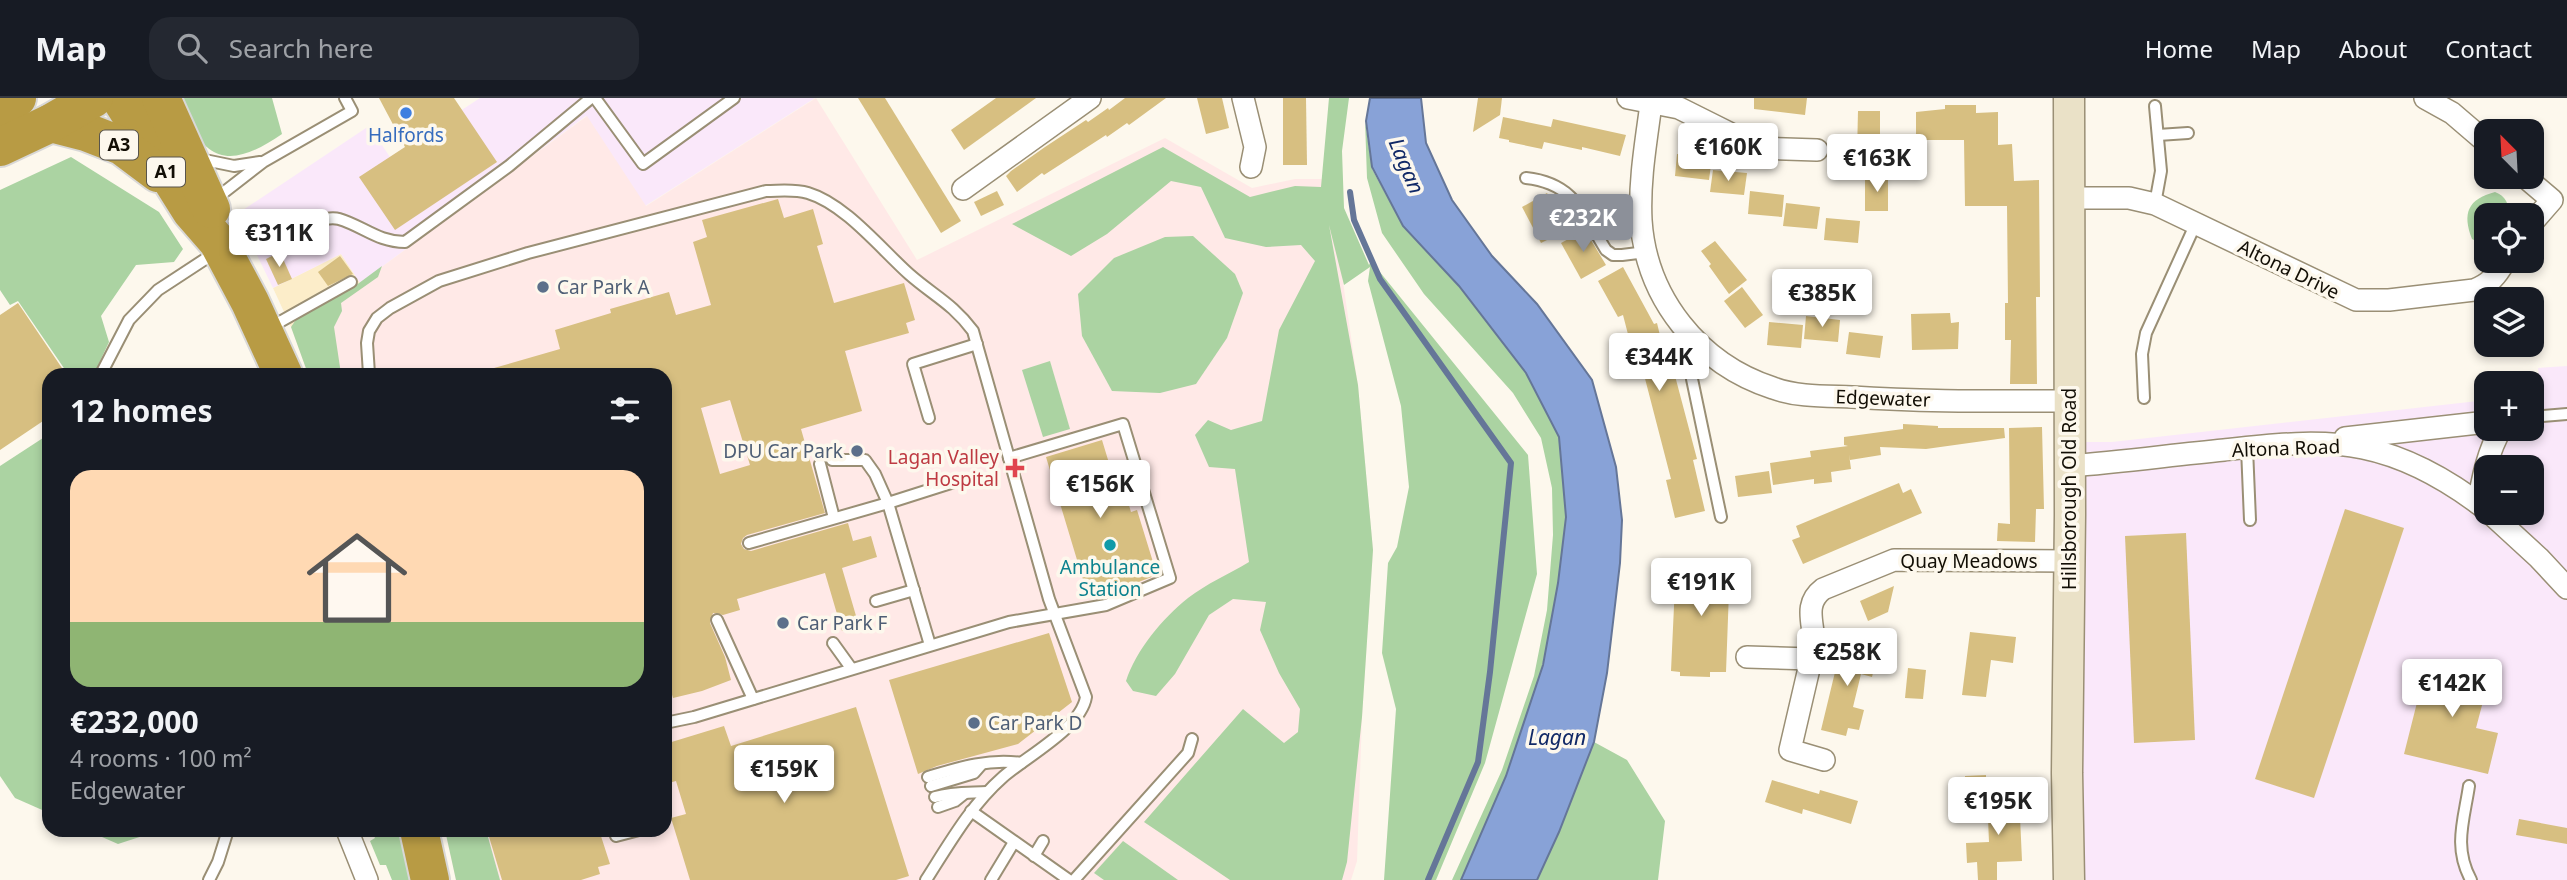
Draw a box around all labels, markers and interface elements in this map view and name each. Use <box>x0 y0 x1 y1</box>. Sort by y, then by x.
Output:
search box <box>149 17 639 80</box>
text: Map <box>35 26 107 71</box>
icon: search <box>173 29 211 67</box>
text: Search here <box>229 30 373 66</box>
text: Home <box>2145 32 2213 65</box>
text: Map <box>2251 32 2301 65</box>
text: About <box>2339 32 2407 65</box>
text: Contact <box>2445 32 2532 65</box>
marker: Halfords <box>398 105 414 121</box>
north arrow <box>2474 119 2544 189</box>
map controls <box>2474 119 2544 525</box>
place label: Halfords <box>368 122 444 148</box>
pin: €160K <box>1679 123 1777 183</box>
road number: A3 <box>100 130 138 160</box>
text: €160K <box>1694 130 1762 162</box>
water label: Lagan <box>1383 133 1431 198</box>
pin: €163K <box>1828 134 1926 194</box>
text: €163K <box>1843 141 1911 173</box>
road number: A1 <box>147 158 185 186</box>
pin: €232K <box>1534 194 1632 254</box>
text: €232K <box>1549 201 1617 233</box>
button: locate <box>2474 203 2544 273</box>
pin: €311K <box>230 209 328 269</box>
text: €311K <box>245 216 313 248</box>
street label: Altona Drive <box>2234 233 2344 305</box>
pin: €385K <box>1773 270 1871 329</box>
place label: Car Park A <box>557 274 651 300</box>
text: €385K <box>1788 276 1856 308</box>
marker: Car Park A <box>535 279 551 295</box>
button: layers <box>2474 287 2544 357</box>
pin: €344K <box>1610 334 1708 393</box>
text: €344K <box>1625 340 1693 372</box>
button: + <box>2474 371 2544 441</box>
street label: Edgewater <box>1835 383 1931 413</box>
street label: Hillsborough Old Road <box>2056 388 2082 590</box>
text: 12 homes <box>70 390 213 431</box>
icon: filters <box>606 391 644 429</box>
street label: Altona Road <box>2231 433 2341 463</box>
place label: DPU Car Park <box>723 438 843 464</box>
marker: DPU Car Park <box>849 443 865 459</box>
place label: Lagan Valley Hospital <box>888 444 999 492</box>
button: − <box>2474 455 2544 525</box>
marker: Lagan Valley Hospital <box>1005 458 1025 478</box>
pin: €156K <box>1051 460 1149 520</box>
text: €156K <box>1066 467 1134 499</box>
icon: home <box>294 515 420 641</box>
marker: Ambulance Station <box>1102 537 1118 553</box>
street label: Quay Meadows <box>1900 548 2038 574</box>
place label: Ambulance Station <box>1060 554 1160 602</box>
pin: €191K <box>1652 559 1750 618</box>
text: €191K <box>1667 565 1735 597</box>
place label: Car Park F <box>797 610 888 636</box>
marker: Car Park F <box>775 615 791 631</box>
pin: €258K <box>1798 628 1896 688</box>
text: €258K <box>1813 635 1881 667</box>
pin: €142K <box>2403 660 2501 719</box>
text: €142K <box>2418 666 2486 698</box>
text: €232,000 <box>70 701 199 742</box>
place label: Car Park D <box>988 710 1082 736</box>
marker: Car Park D <box>966 715 982 731</box>
water label: Lagan <box>1528 723 1586 751</box>
text: 4 rooms · 100 m² <box>70 742 252 774</box>
pin: €159K <box>735 746 833 805</box>
text: €159K <box>750 752 818 784</box>
text: Edgewater <box>70 774 185 806</box>
pin: €195K <box>1949 778 2047 837</box>
text: €195K <box>1964 784 2032 816</box>

